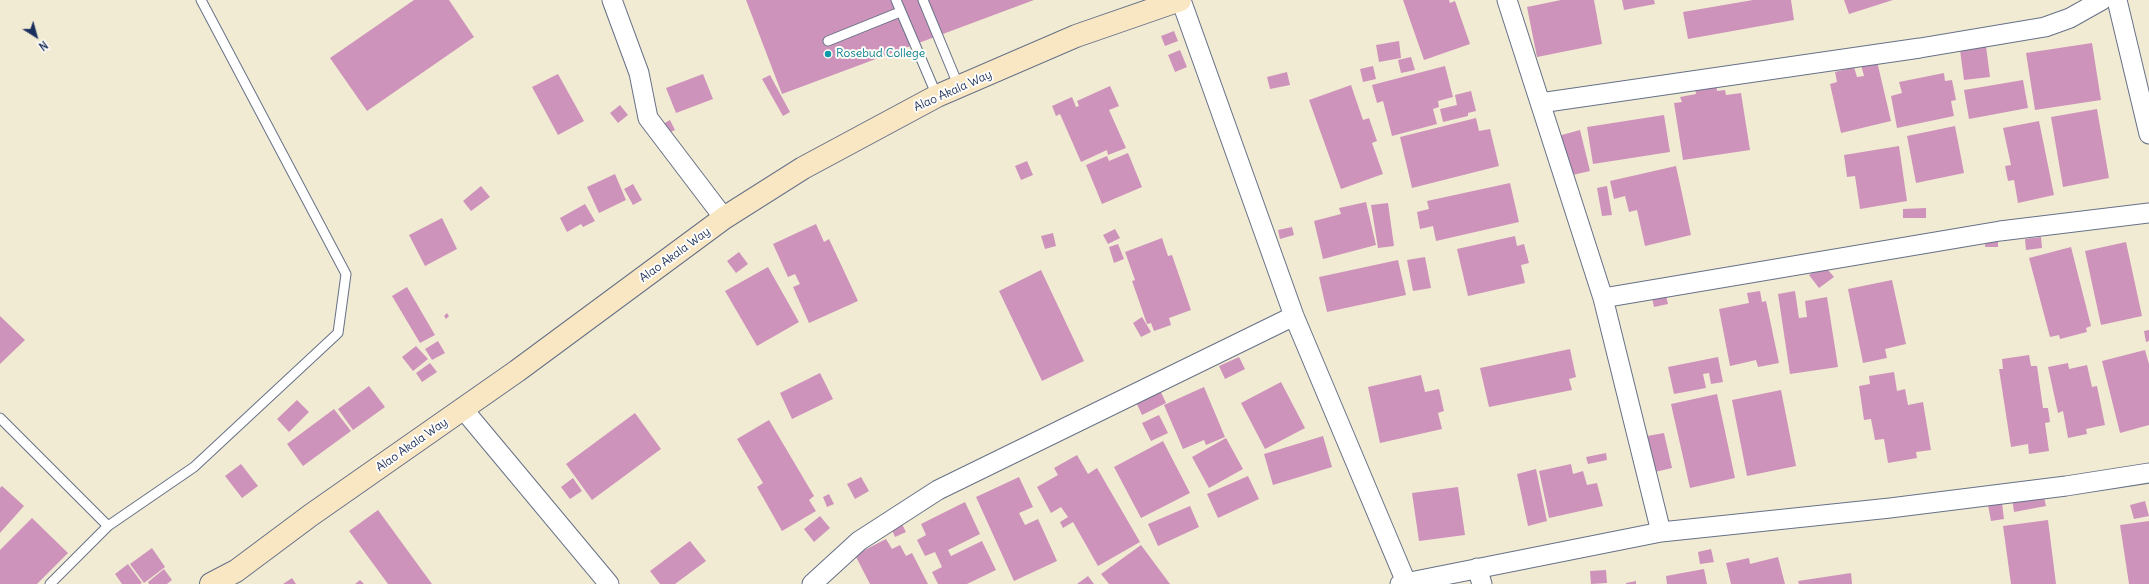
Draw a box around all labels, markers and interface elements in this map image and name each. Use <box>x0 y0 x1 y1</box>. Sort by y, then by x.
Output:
north arrow <box>16 16 56 56</box>
text: N <box>36 38 50 53</box>
place label: Rosebud College <box>836 47 925 61</box>
marker: Rosebud College <box>823 49 833 59</box>
street label: Alao Akala Way <box>912 67 994 115</box>
street label: Alao Akala Way <box>637 225 713 285</box>
street label: Alao Akala Way <box>374 415 450 475</box>

